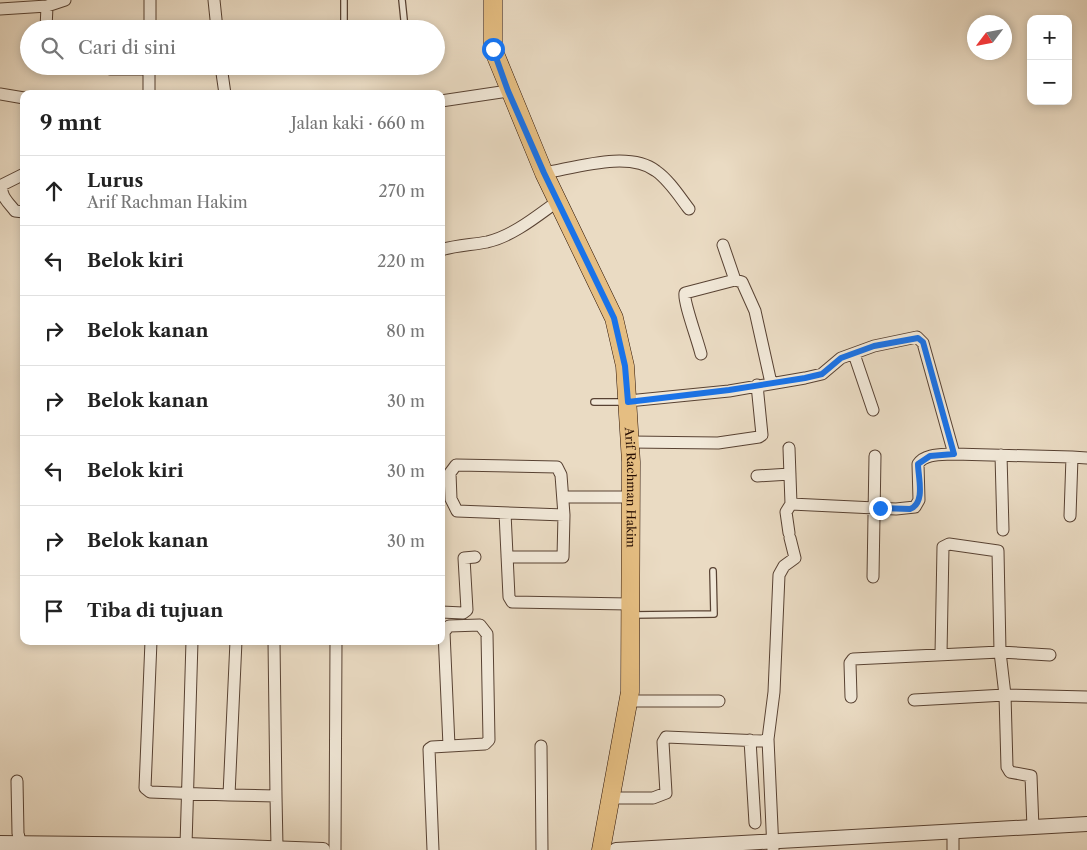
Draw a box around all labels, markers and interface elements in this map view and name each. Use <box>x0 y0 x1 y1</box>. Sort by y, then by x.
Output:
north arrow <box>967 15 1012 60</box>
map controls <box>1027 15 1072 105</box>
button: + <box>1027 15 1072 60</box>
search box <box>20 20 445 75</box>
icon: search <box>38 34 66 62</box>
text: Cari di sini <box>78 36 176 59</box>
route start <box>482 38 505 61</box>
button: − <box>1027 60 1072 105</box>
text: 9 mnt <box>40 110 102 135</box>
text: Jalan kaki · 660 m <box>291 113 425 133</box>
text: Lurus <box>87 169 143 192</box>
icon: ahead <box>40 177 68 205</box>
text: 270 m <box>379 181 425 201</box>
text: Arif Rachman Hakim <box>87 192 248 212</box>
icon: left <box>40 247 68 275</box>
text: Belok kiri <box>87 249 184 272</box>
text: 220 m <box>377 251 425 271</box>
icon: right <box>40 317 68 345</box>
text: Belok kanan <box>87 319 209 342</box>
text: 80 m <box>386 321 425 341</box>
icon: right <box>40 387 68 415</box>
text: Belok kanan <box>87 389 209 412</box>
text: 30 m <box>387 391 425 411</box>
street label: Arif Rachman Hakim <box>622 426 639 548</box>
icon: left <box>40 457 68 485</box>
text: Belok kiri <box>87 459 184 482</box>
text: 30 m <box>387 461 425 481</box>
route end <box>869 497 892 520</box>
icon: right <box>40 527 68 555</box>
text: Belok kanan <box>87 529 209 552</box>
text: 30 m <box>387 531 425 551</box>
icon: arrive <box>40 597 68 625</box>
text: Tiba di tujuan <box>87 599 223 622</box>

